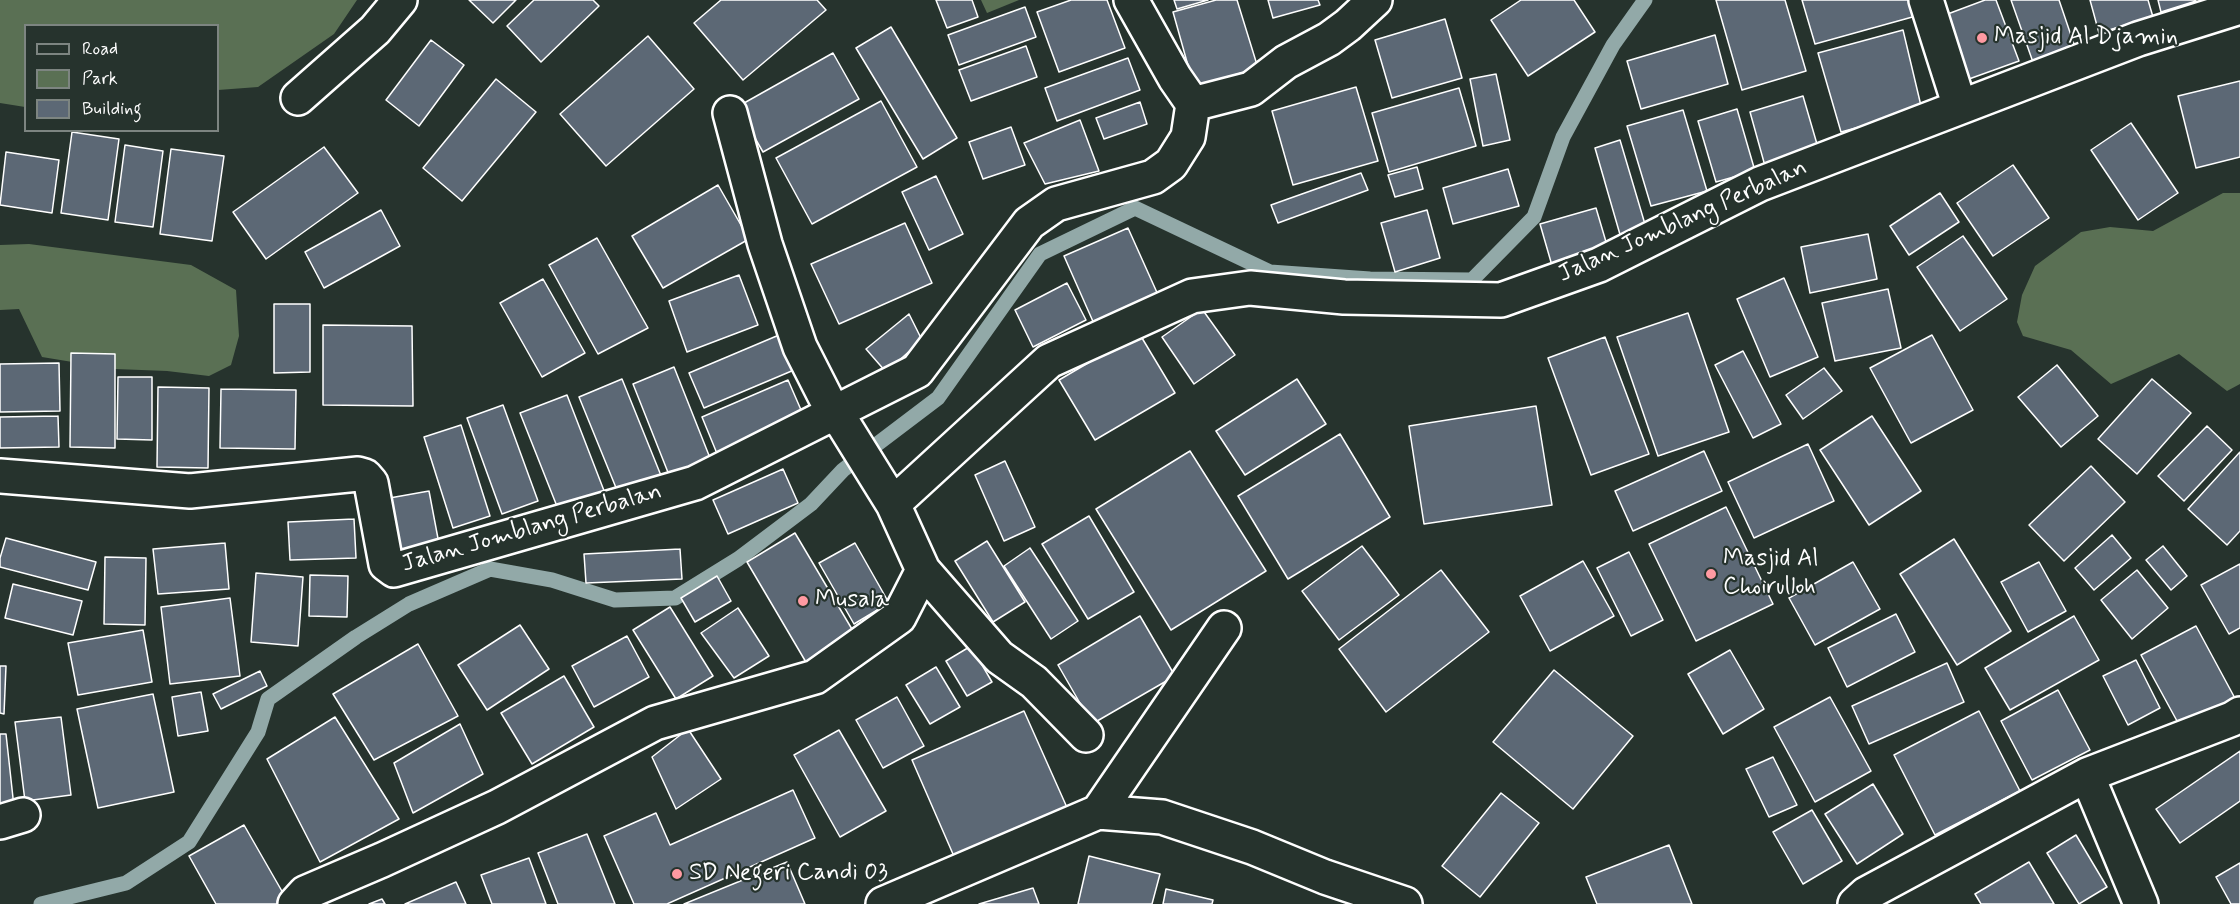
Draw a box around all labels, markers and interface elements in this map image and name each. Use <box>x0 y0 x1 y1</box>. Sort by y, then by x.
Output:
legend <box>24 24 219 132</box>
place label: Masjid Al Djamin <box>1994 24 2178 52</box>
marker: Masjid Al Djamin <box>1975 31 1989 45</box>
text: Road <box>82 37 118 61</box>
text: Park <box>82 67 118 91</box>
text: Building <box>82 97 142 121</box>
street label: Jalan Jomblang Perbalan <box>1554 154 1812 290</box>
street label: Jalan Jomblang Perbalan <box>399 478 665 580</box>
place label: Masjid Al Choirulloh <box>1723 546 1819 602</box>
marker: Masjid Al Choirulloh <box>1704 567 1718 581</box>
place label: Musala <box>815 587 889 615</box>
marker: Musala <box>796 594 810 608</box>
place label: SD Negeri Candi 03 <box>689 860 888 888</box>
marker: SD Negeri Candi 03 <box>670 867 684 881</box>

